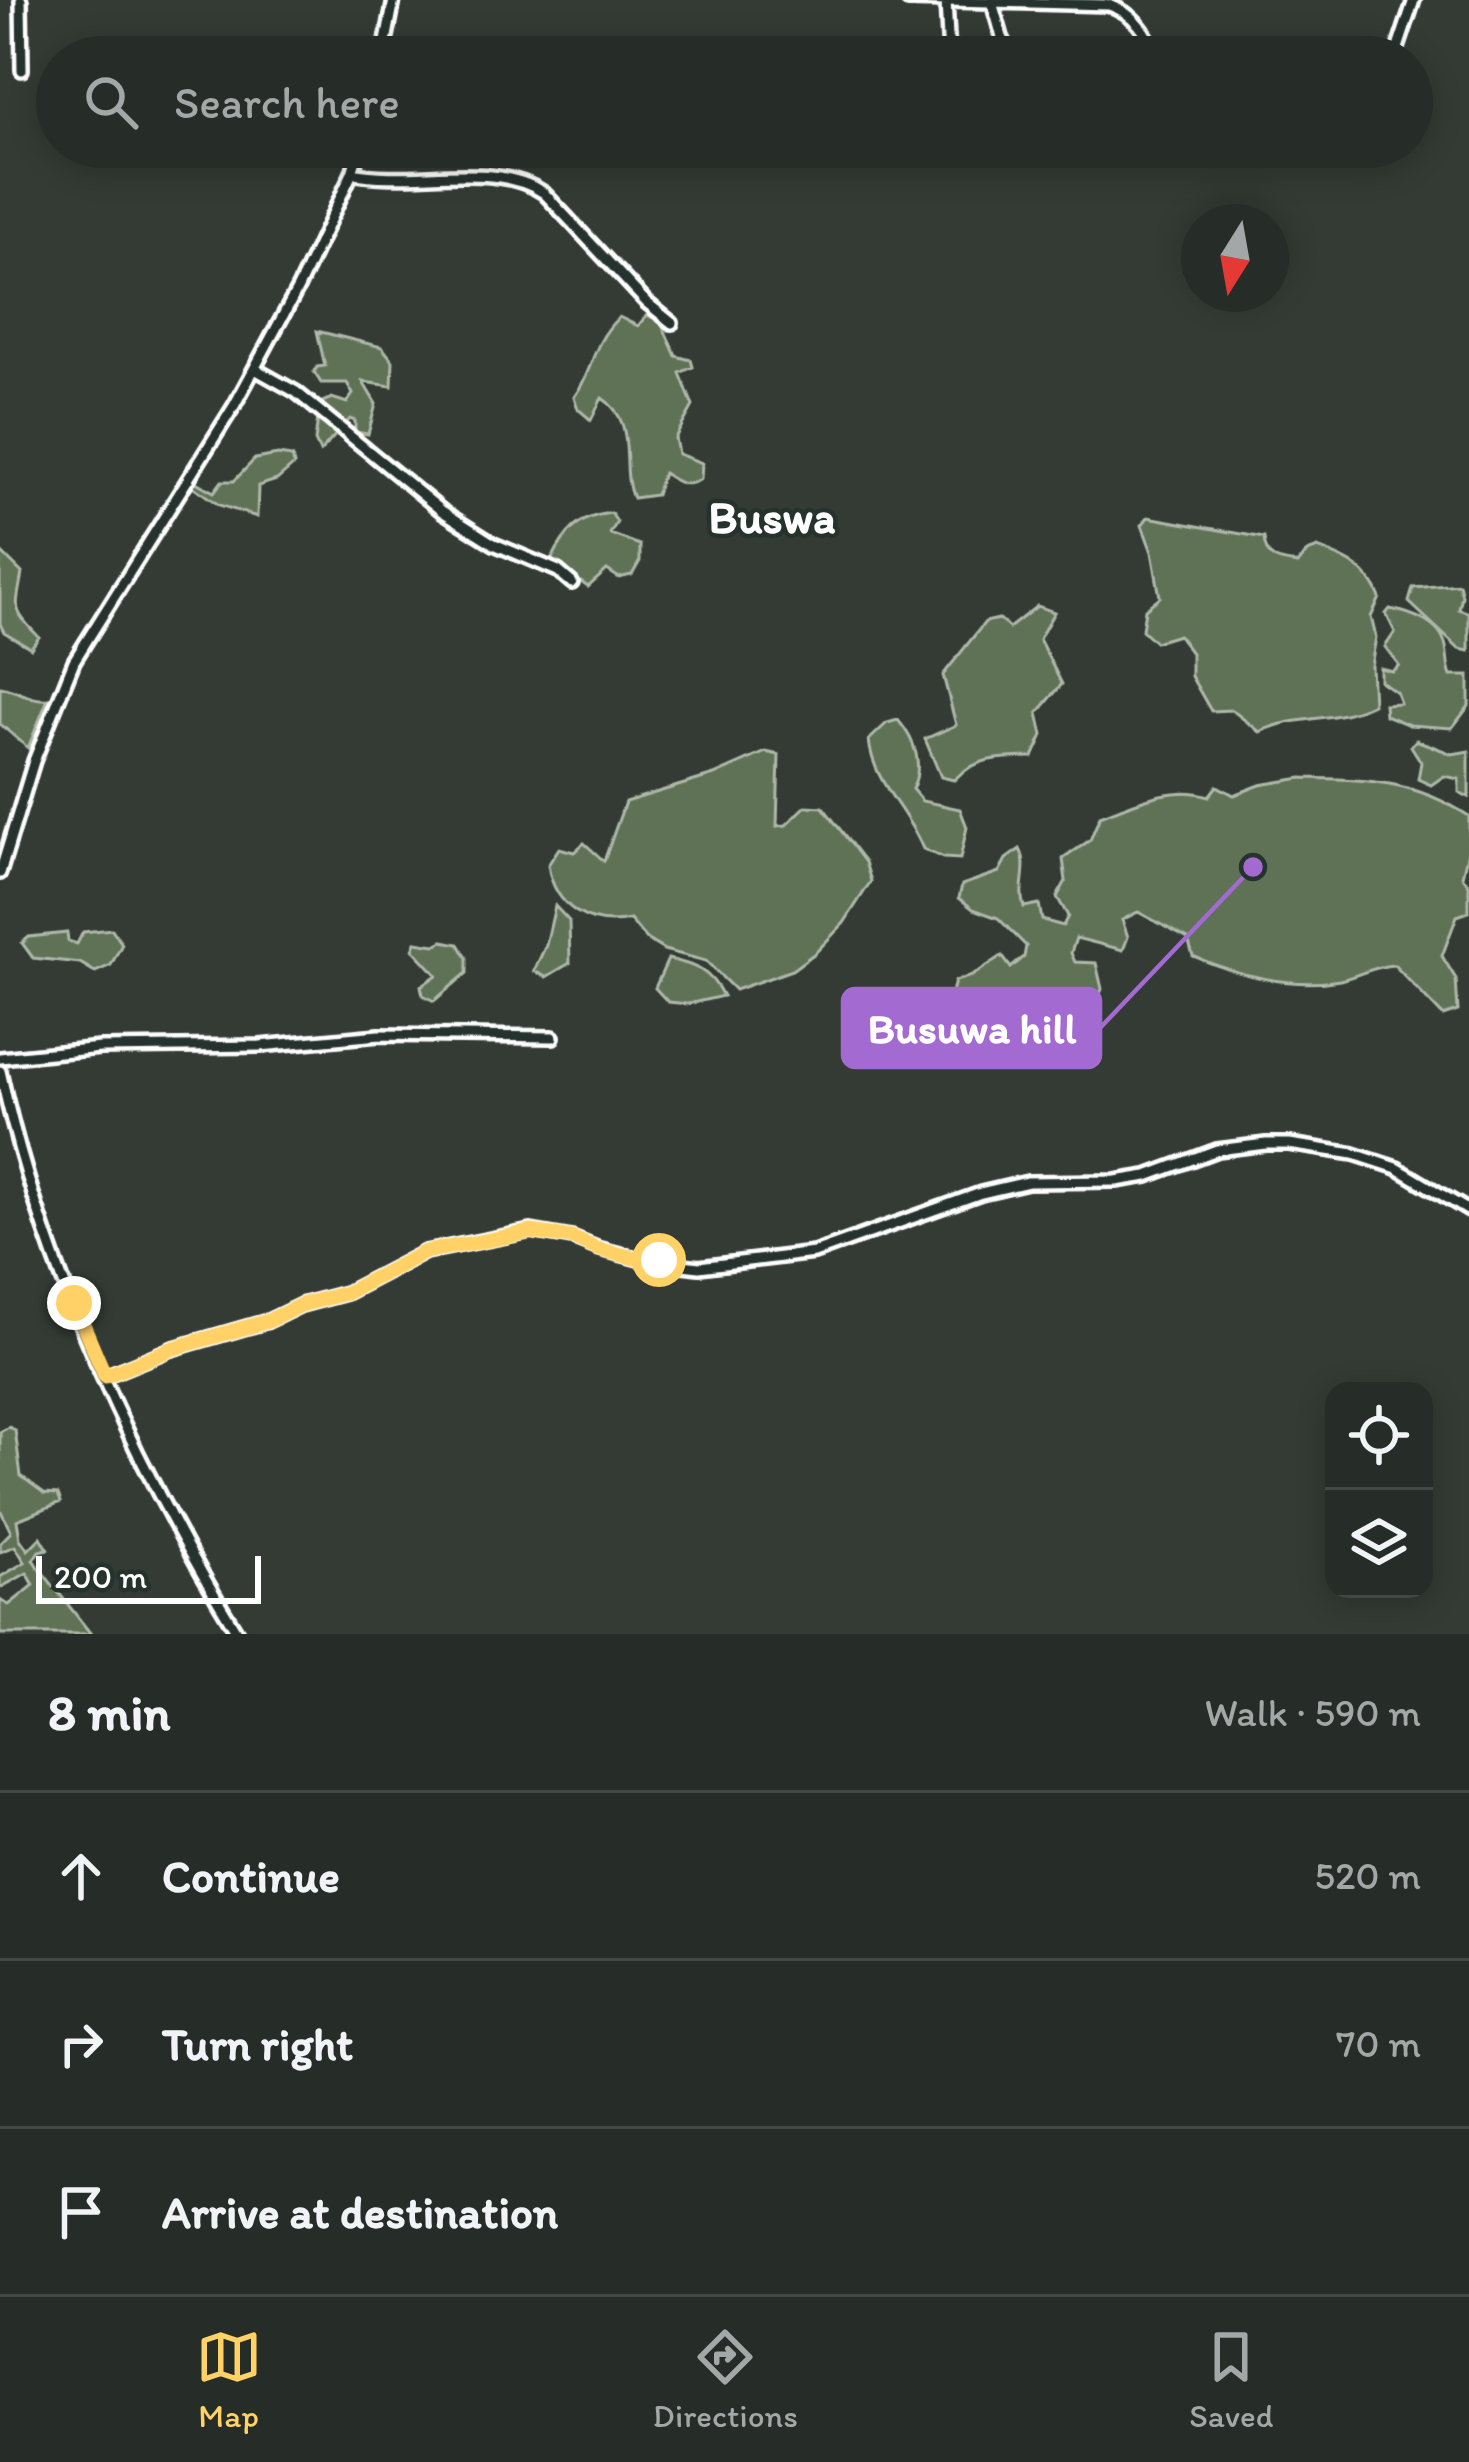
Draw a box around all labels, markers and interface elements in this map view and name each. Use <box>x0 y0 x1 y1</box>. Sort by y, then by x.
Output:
search box <box>36 36 1433 168</box>
icon: search <box>78 69 144 135</box>
text: Search here <box>174 75 400 129</box>
north arrow <box>1181 204 1289 312</box>
district label: Buswa <box>709 490 835 544</box>
callout: Busuwa hill <box>843 989 1100 1067</box>
text: Busuwa hill <box>868 1003 1076 1054</box>
route start <box>632 1233 686 1287</box>
route end <box>47 1276 101 1330</box>
map controls <box>1325 1382 1433 1598</box>
button: locate <box>1325 1382 1433 1490</box>
button: layers <box>1325 1490 1433 1598</box>
scale bar <box>36 1550 261 1603</box>
text: 200 m <box>54 1557 147 1596</box>
text: 8 min <box>48 1682 171 1743</box>
text: Walk · 590 m <box>1204 1689 1421 1736</box>
icon: ahead <box>48 1843 114 1909</box>
text: Continue <box>162 1849 340 1903</box>
text: 520 m <box>1314 1852 1421 1899</box>
icon: right <box>48 2011 114 2077</box>
text: Turn right <box>162 2017 353 2071</box>
text: 70 m <box>1336 2020 1421 2067</box>
icon: arrive <box>48 2179 114 2245</box>
text: Arrive at destination <box>162 2185 558 2239</box>
tab: Map <box>196 2324 262 2435</box>
tab: Directions <box>653 2324 798 2435</box>
tab: Saved <box>1189 2324 1273 2435</box>

